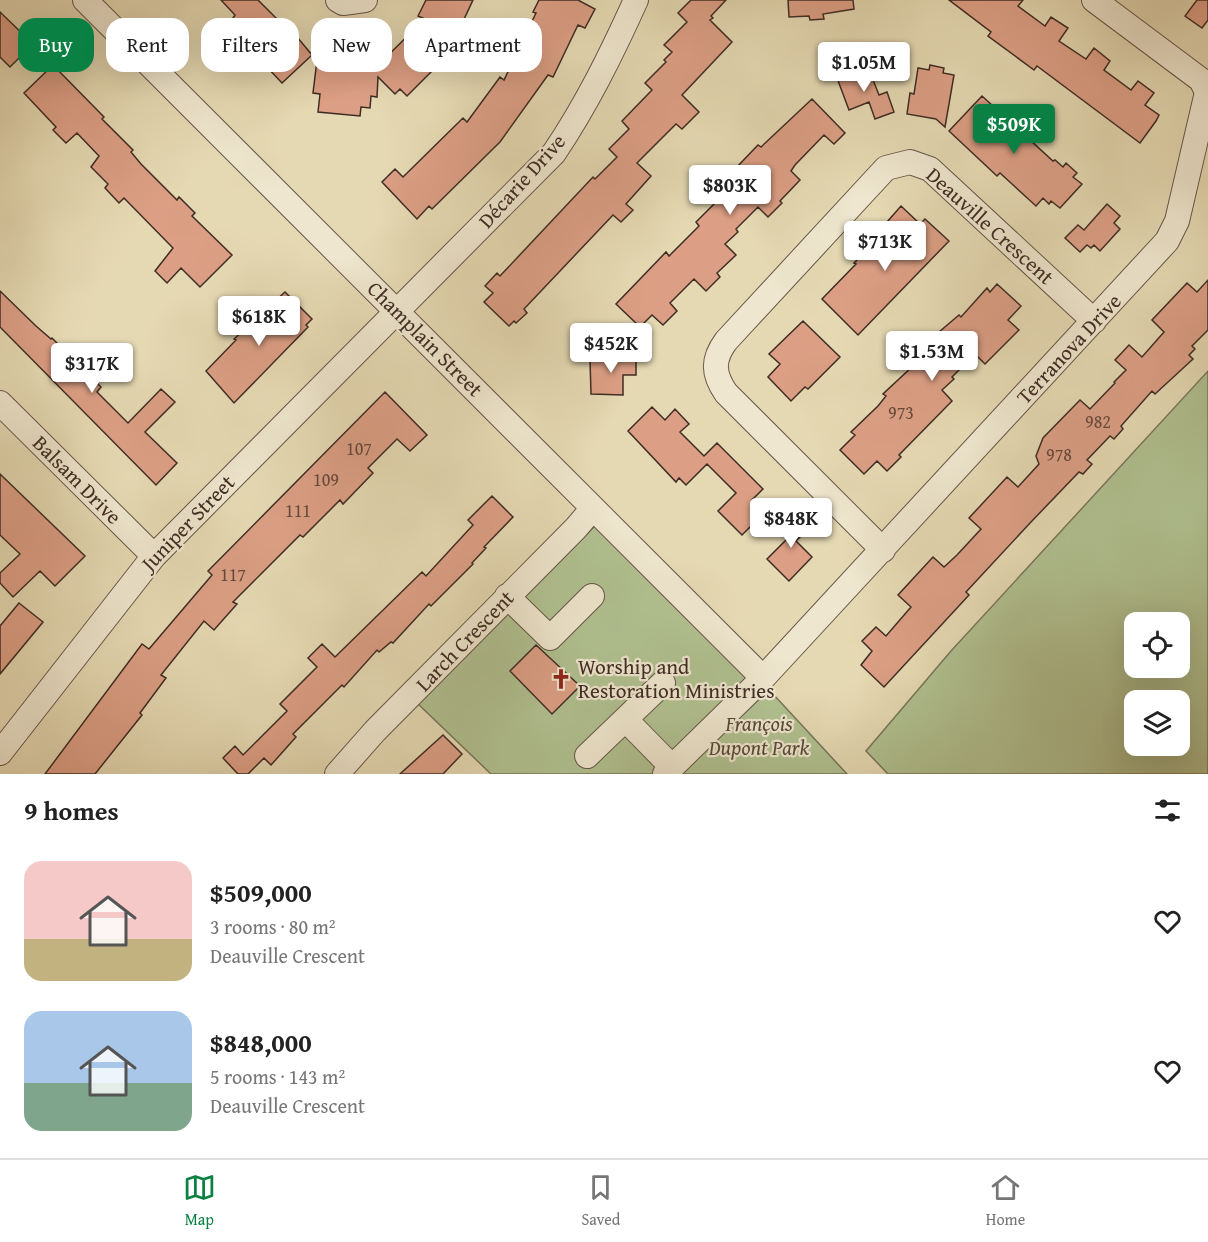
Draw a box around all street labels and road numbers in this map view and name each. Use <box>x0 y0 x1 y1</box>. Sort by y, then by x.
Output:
street label: Décarie Drive <box>471 126 573 235</box>
street label: Deauville Crescent <box>919 160 1062 292</box>
street label: Champlain Street <box>360 274 491 404</box>
street label: Terranova Drive <box>1009 286 1128 411</box>
street label: Balsam Drive <box>26 428 129 531</box>
street label: Juniper Street <box>132 467 242 580</box>
street label: Larch Crescent <box>408 583 521 698</box>

